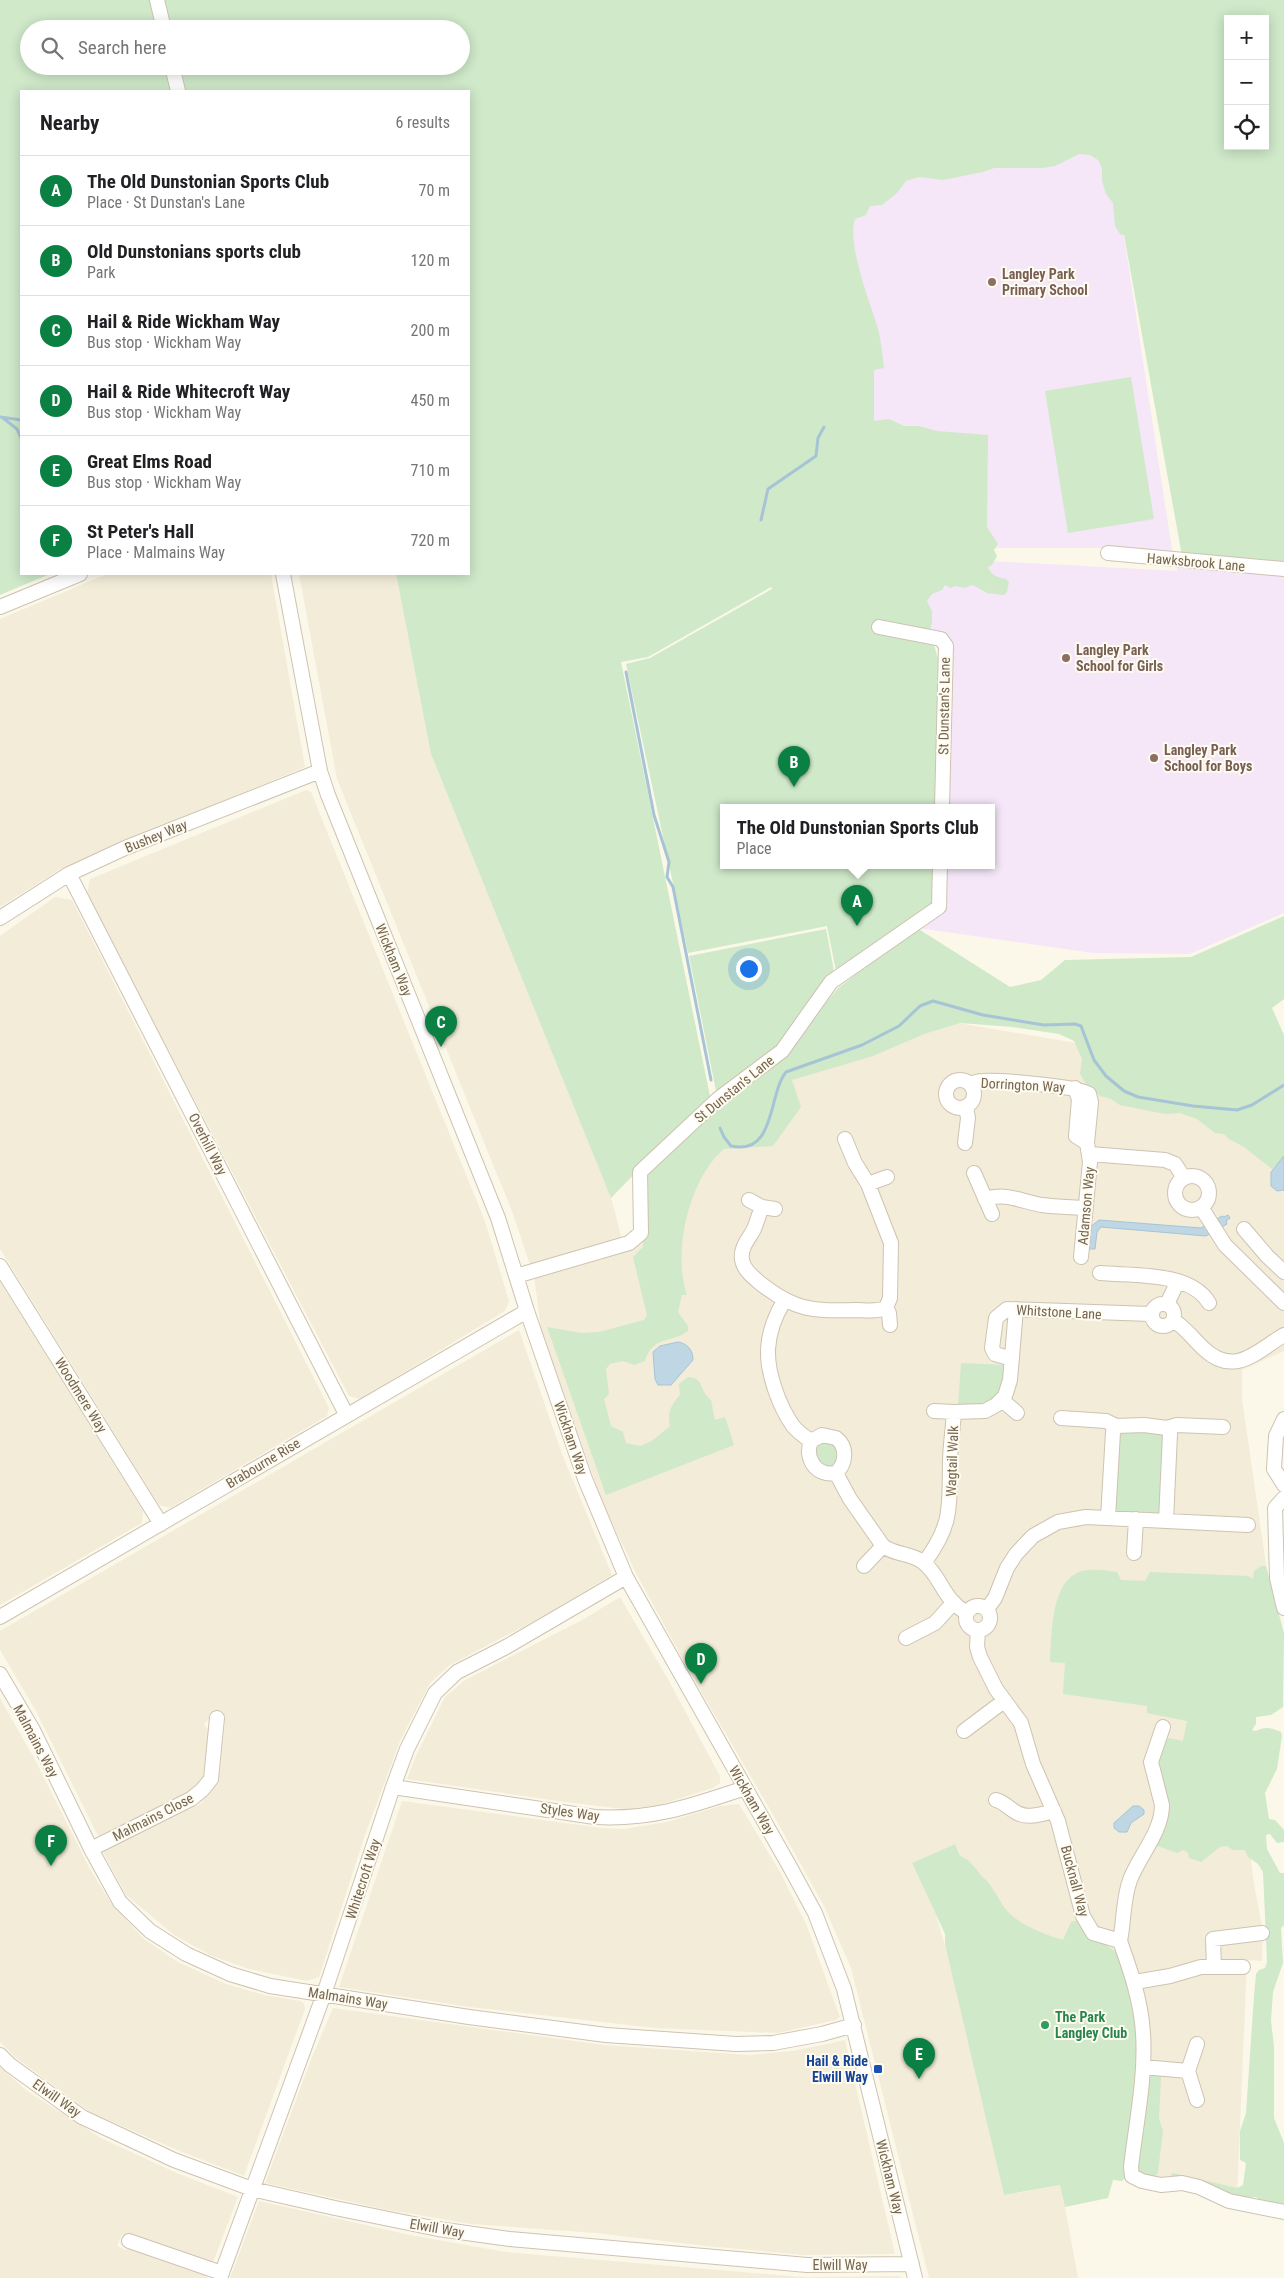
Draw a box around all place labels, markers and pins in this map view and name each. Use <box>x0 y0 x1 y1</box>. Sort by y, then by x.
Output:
place label: Langley Park Primary School <box>1002 266 1088 298</box>
marker: Langley Park Primary School <box>986 276 998 288</box>
place label: Langley Park School for Girls <box>1076 642 1163 674</box>
marker: Langley Park School for Girls <box>1060 652 1072 664</box>
place label: Langley Park School for Boys <box>1164 742 1252 774</box>
pin: B <box>778 746 810 787</box>
marker: Langley Park School for Boys <box>1148 752 1160 764</box>
pin: A <box>841 885 873 926</box>
pin: C <box>425 1006 457 1047</box>
pin: D <box>685 1643 717 1684</box>
pin: F <box>35 1825 67 1866</box>
place label: The Park Langley Club <box>1055 2009 1127 2041</box>
marker: The Park Langley Club <box>1039 2019 1051 2031</box>
pin: E <box>903 2038 935 2079</box>
place label: Hail & Ride Elwill Way <box>806 2053 869 2085</box>
marker: Hail & Ride Elwill Way <box>872 2063 884 2075</box>

